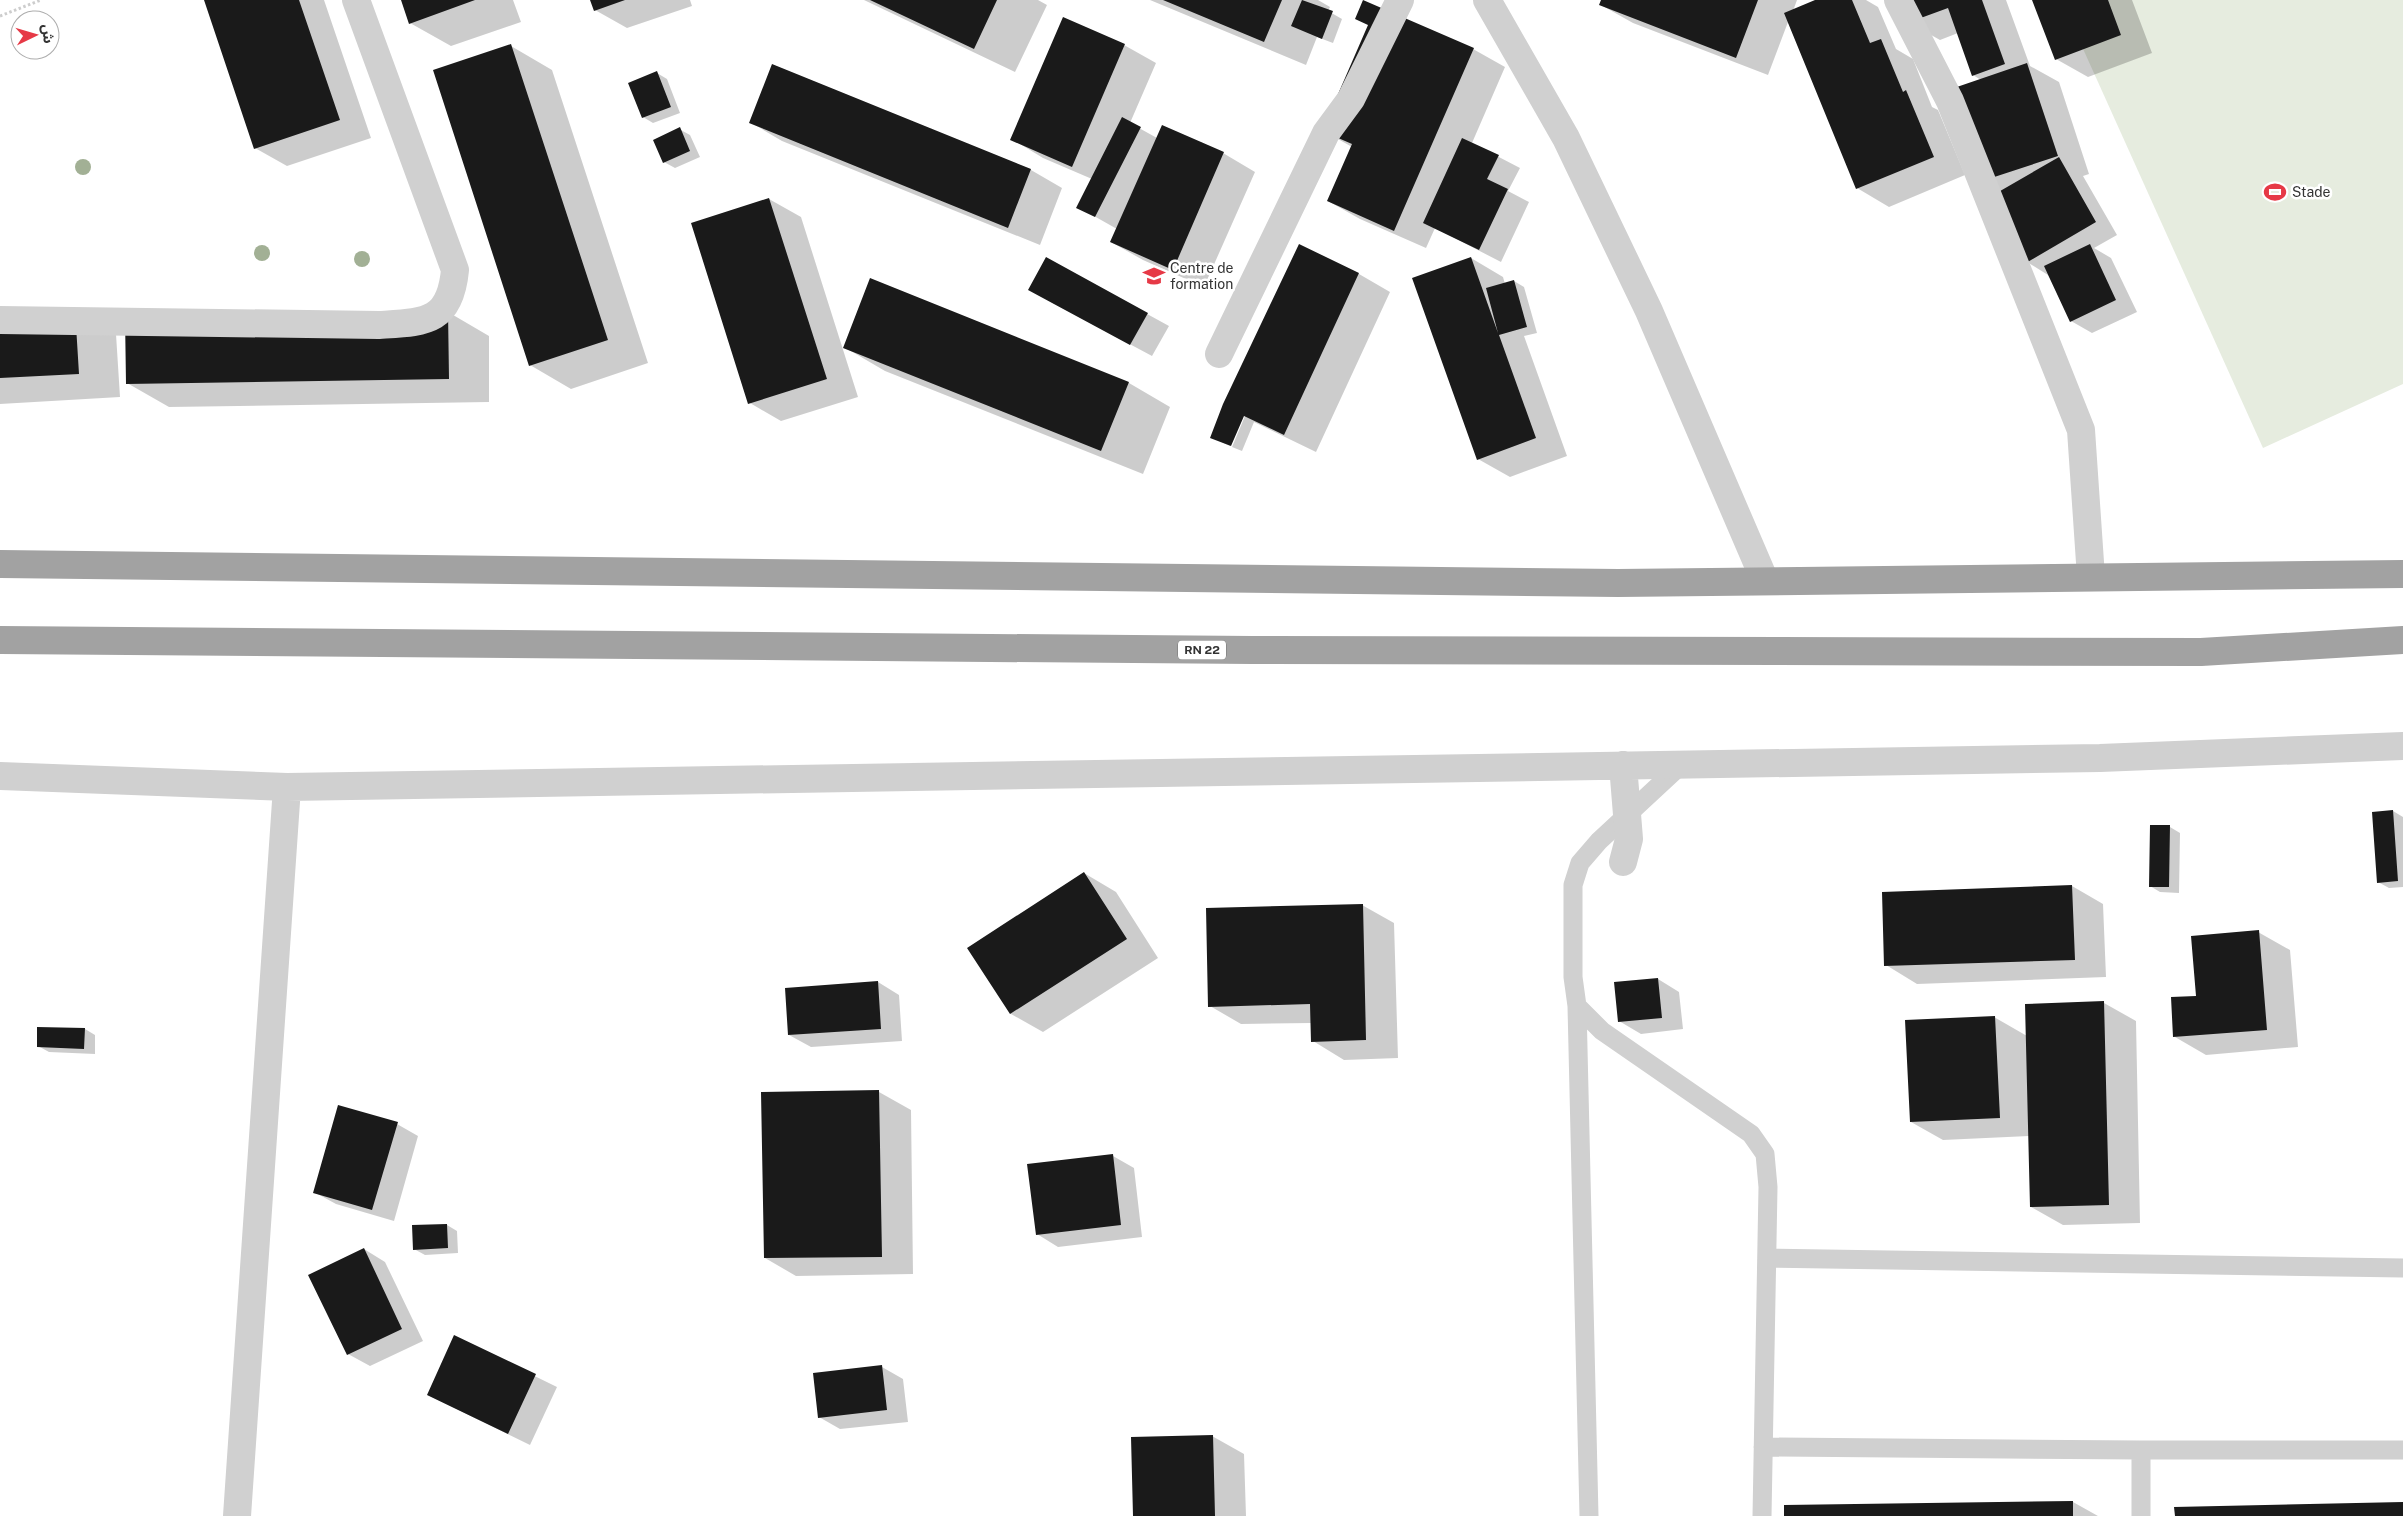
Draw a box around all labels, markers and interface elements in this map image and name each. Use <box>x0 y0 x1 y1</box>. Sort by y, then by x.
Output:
north arrow <box>10 10 60 60</box>
text: ش <box>39 24 57 44</box>
sports icon: Stade <box>2262 179 2288 205</box>
place label: Stade <box>2292 184 2331 200</box>
place label: Centre de formation <box>1170 260 1234 292</box>
school or university icon: Centre de formation <box>1141 263 1167 289</box>
road number: RN 22 <box>1178 640 1226 660</box>

